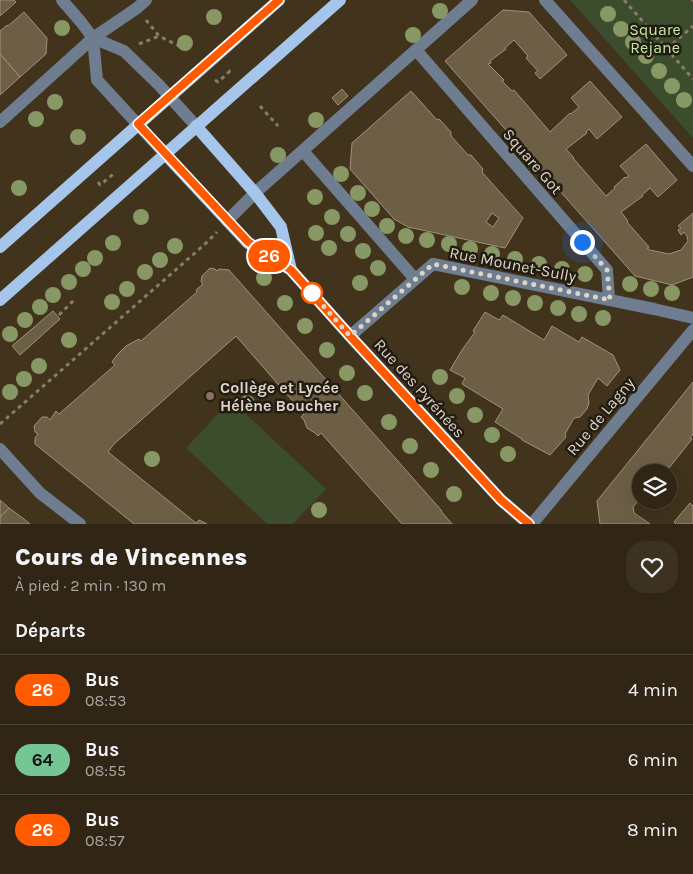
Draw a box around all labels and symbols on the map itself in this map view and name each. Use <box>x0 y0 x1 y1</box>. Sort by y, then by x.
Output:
park label: Square Rejane <box>629 20 681 57</box>
street label: Square Got <box>499 125 566 198</box>
your location <box>570 230 595 255</box>
line badge: 26 <box>246 240 292 272</box>
street label: Rue Mounet-Sully <box>448 243 578 286</box>
unlabelled marker <box>301 282 323 304</box>
street label: Rue des Pyrénées <box>370 335 469 442</box>
street label: Rue de Lagny <box>562 373 639 459</box>
place label: Collège et Lycée Hélène Boucher <box>220 378 339 415</box>
marker: Collège et Lycée Hélène Boucher <box>204 390 216 402</box>

